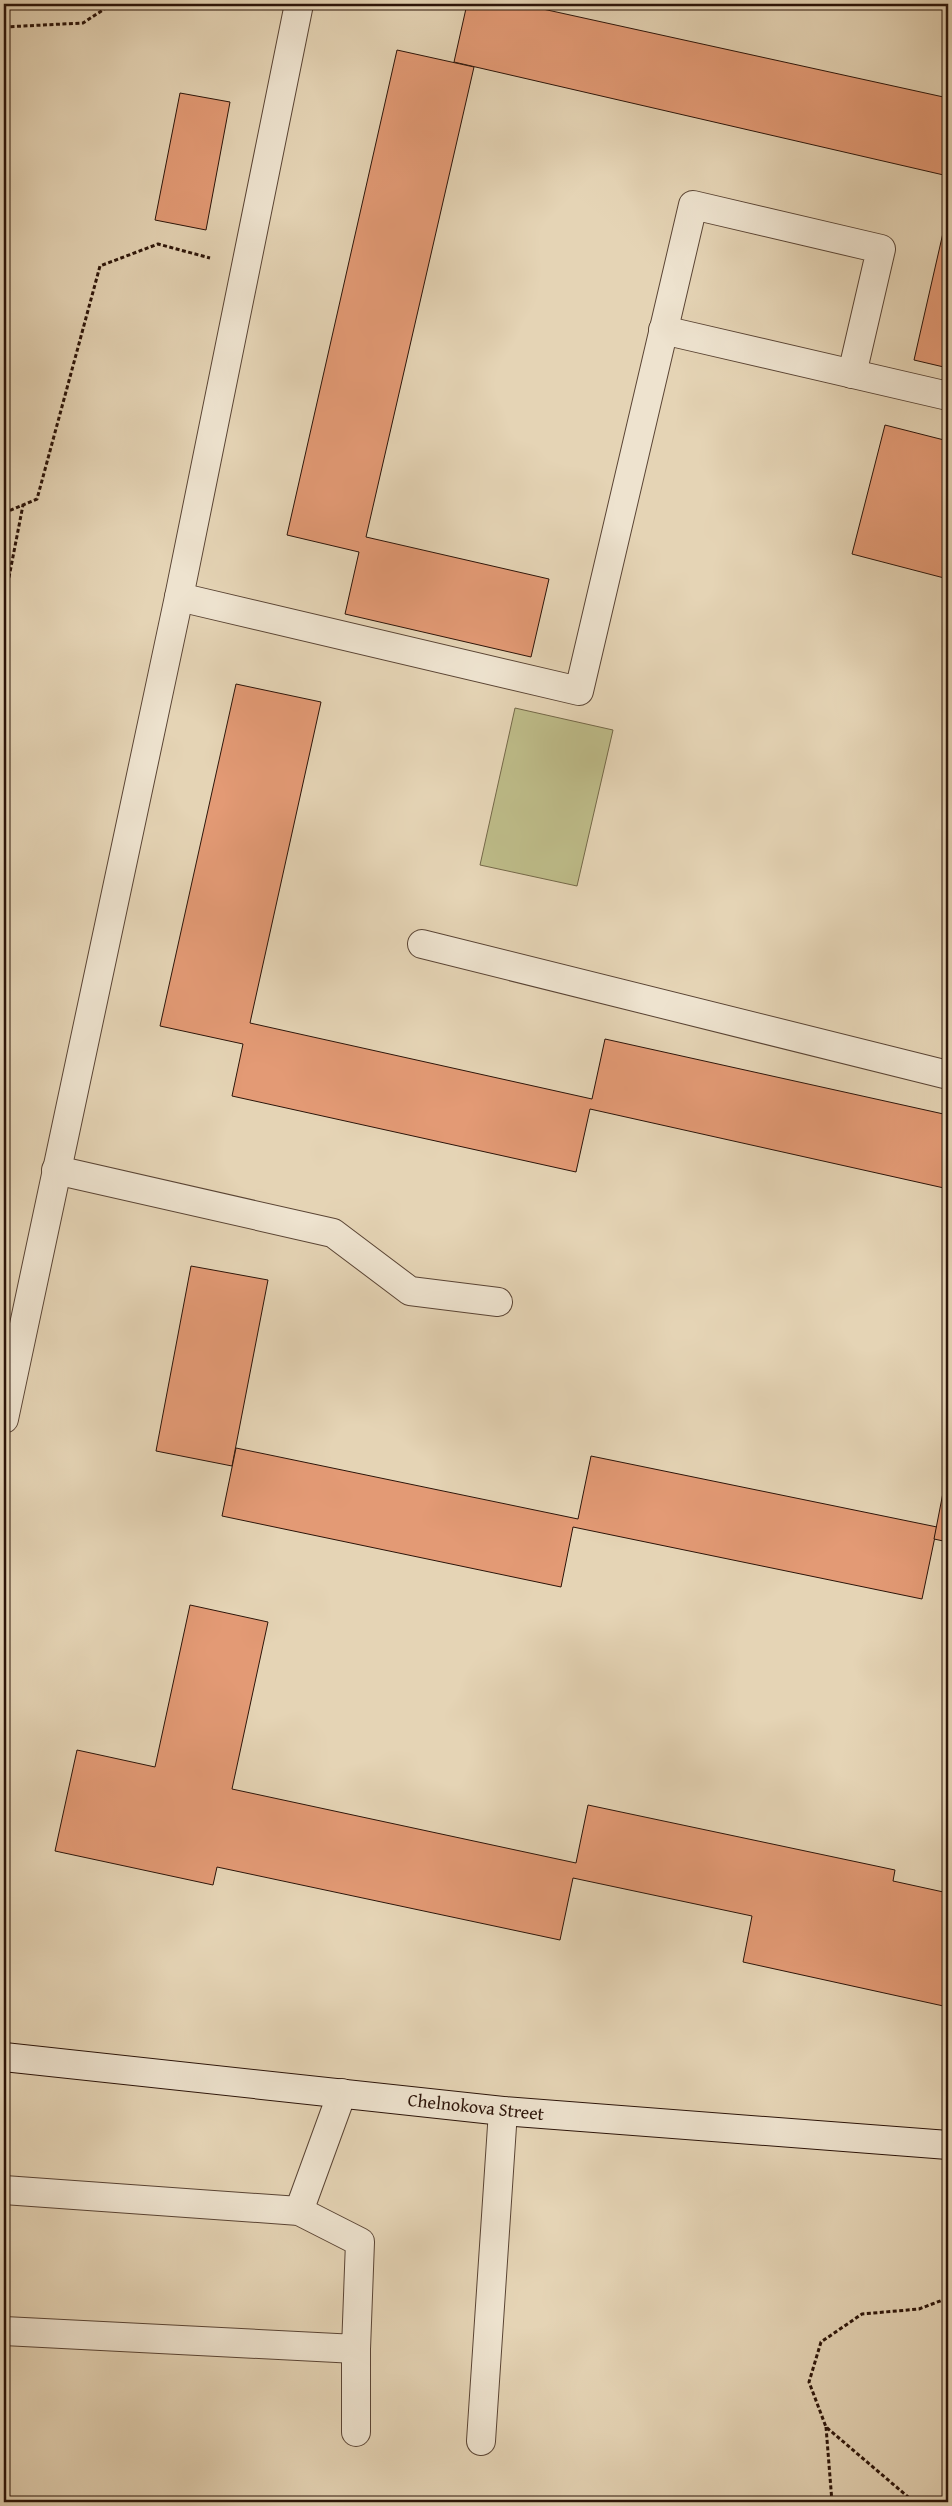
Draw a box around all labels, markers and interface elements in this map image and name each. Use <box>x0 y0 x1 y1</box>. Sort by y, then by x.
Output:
street label: Chelnokova Street <box>407 2086 546 2127</box>

